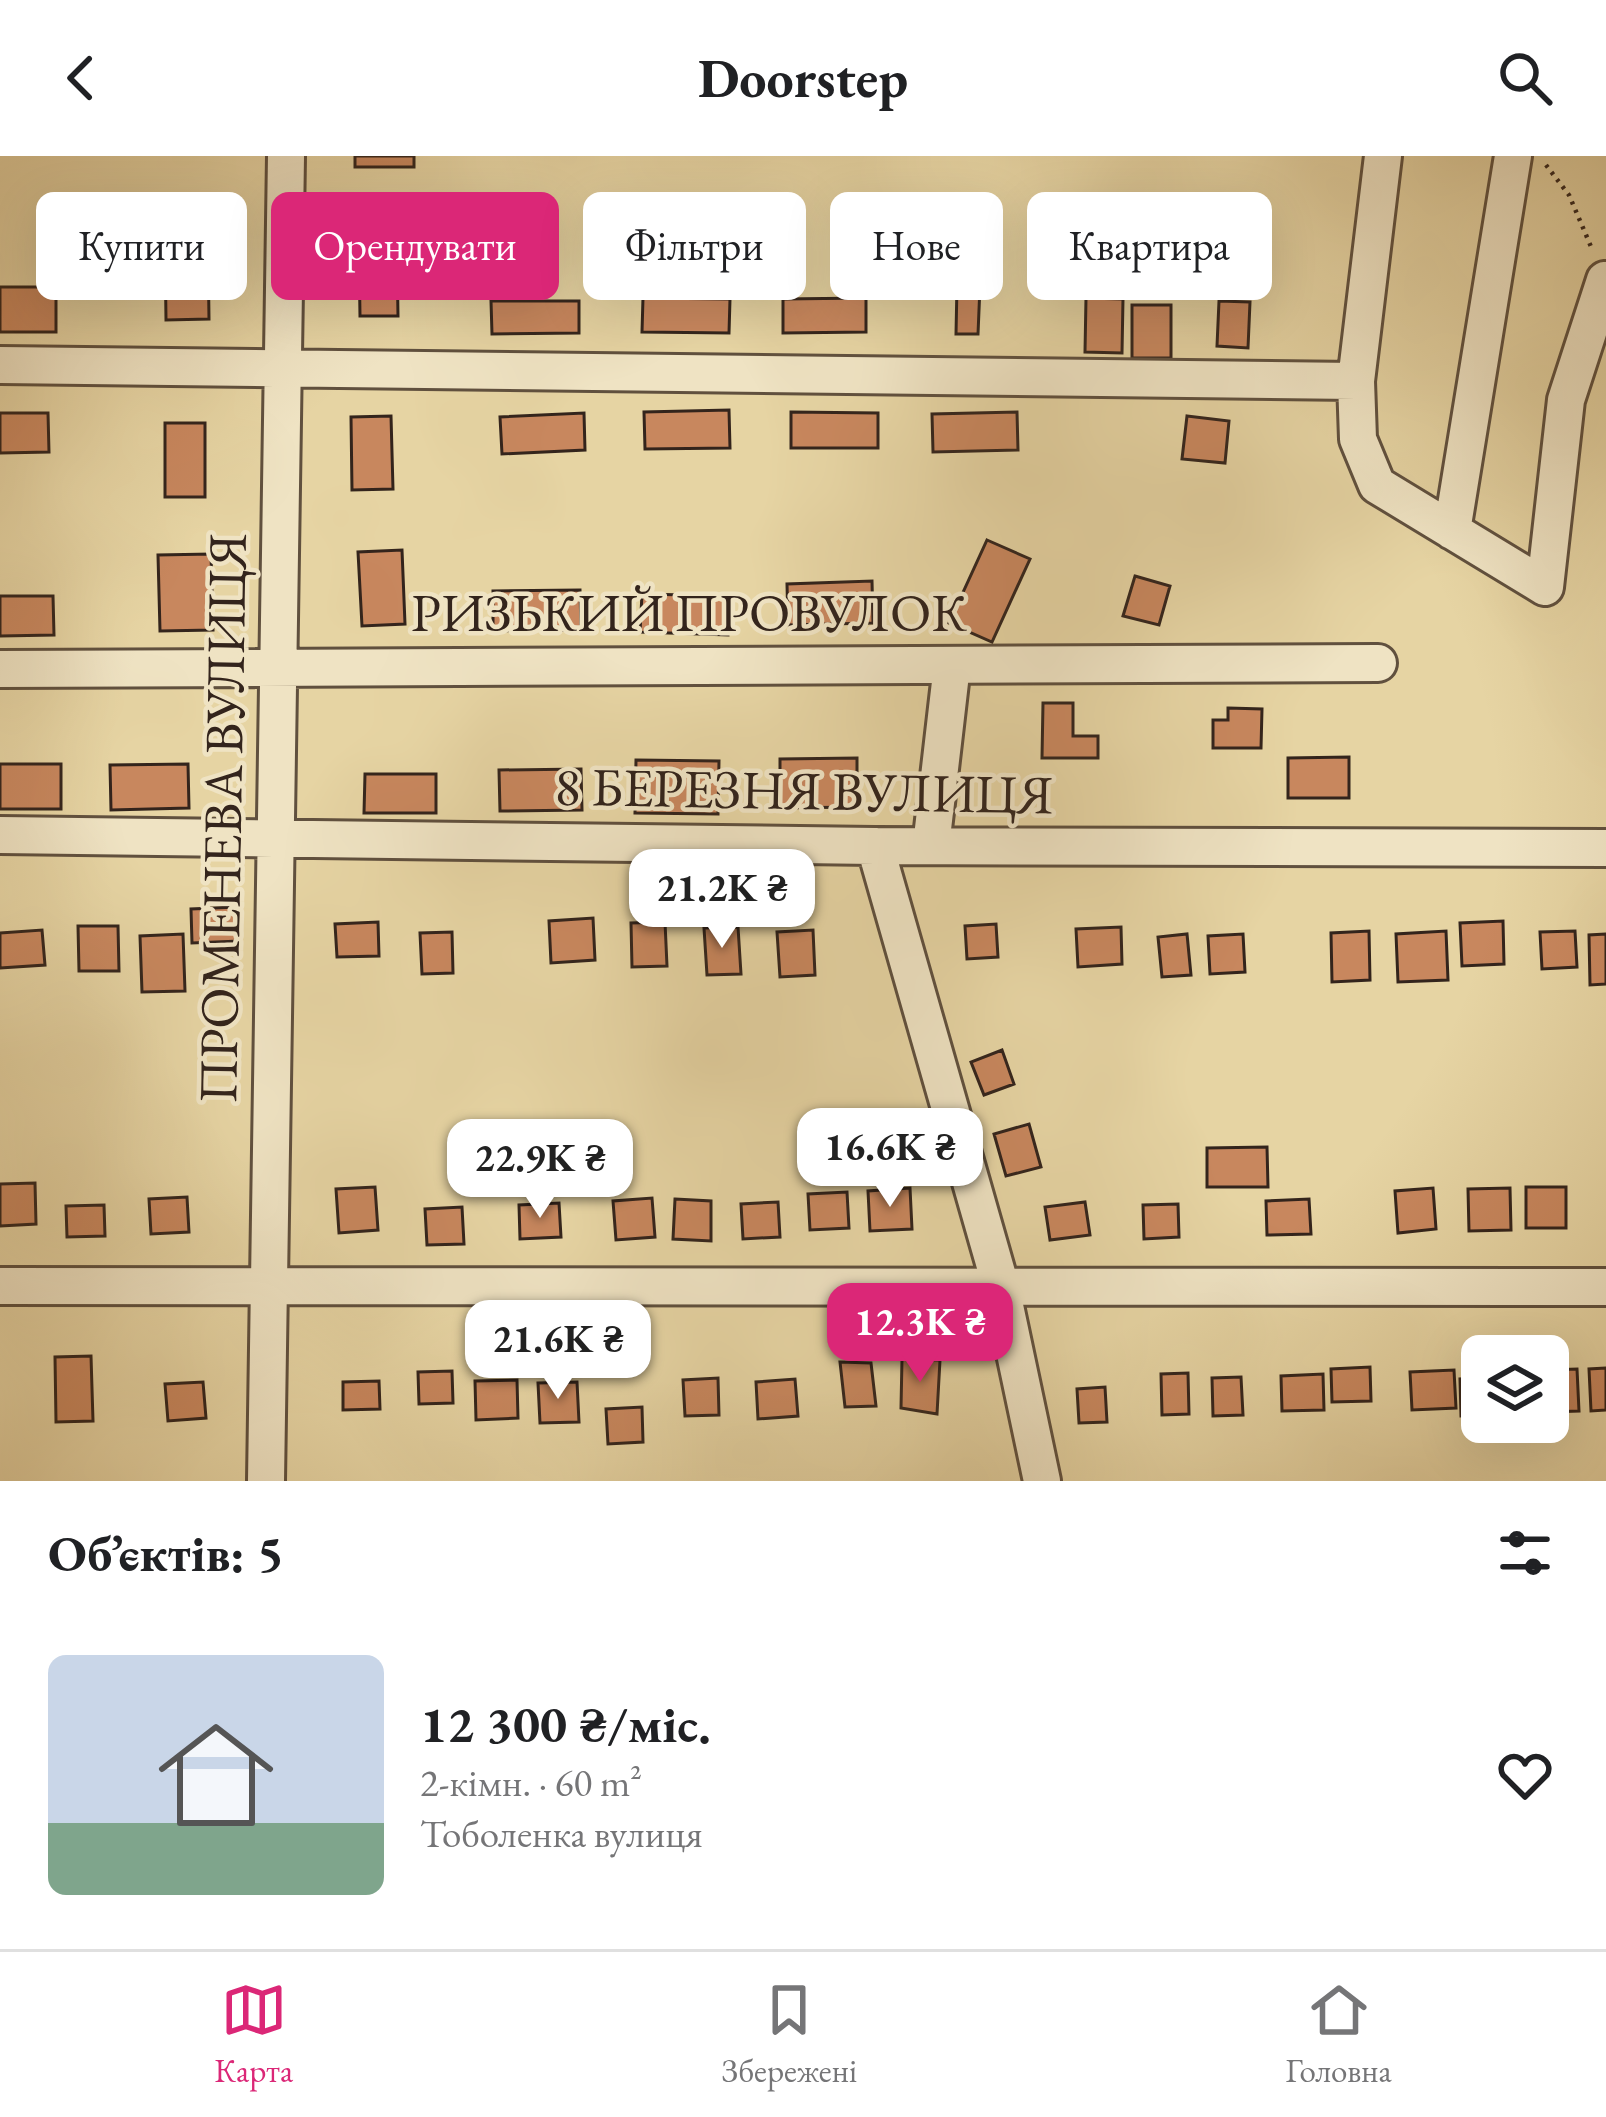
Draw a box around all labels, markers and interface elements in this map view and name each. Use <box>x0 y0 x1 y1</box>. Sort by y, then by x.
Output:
text: Doorstep <box>698 43 908 113</box>
icon: back <box>48 45 114 111</box>
icon: search <box>1492 45 1558 111</box>
chip: Купити <box>36 192 247 300</box>
chip: Орендувати <box>271 192 559 300</box>
chip: Фільтри <box>583 192 806 300</box>
chip: Нове <box>830 192 1003 300</box>
chip: Квартира <box>1027 192 1272 300</box>
street label: ПРОМЕНЕВА ВУЛИЦЯ <box>182 532 262 1104</box>
street label: РИЗЬКИЙ ПРОВУЛОК <box>411 577 967 647</box>
street label: 8 БЕРЕЗНЯ ВУЛИЦЯ <box>554 751 1054 829</box>
pin: 21.2K ₴ <box>611 849 833 951</box>
text: 21.2K ₴ <box>656 862 788 913</box>
pin: 16.6K ₴ <box>779 1108 1001 1210</box>
pin: 22.9K ₴ <box>429 1119 651 1221</box>
text: 16.6K ₴ <box>824 1121 956 1172</box>
text: 22.9K ₴ <box>474 1132 606 1183</box>
pin: 12.3K ₴ <box>809 1283 1031 1385</box>
text: 12.3K ₴ <box>854 1296 986 1347</box>
pin: 21.6K ₴ <box>447 1300 669 1402</box>
text: 21.6K ₴ <box>492 1313 624 1364</box>
map controls <box>1461 1335 1569 1443</box>
button: layers <box>1461 1335 1569 1443</box>
text: Об’єктів: 5 <box>48 1520 284 1586</box>
icon: filters <box>1492 1520 1558 1586</box>
text: 12 300 ₴/міс. <box>420 1691 711 1757</box>
icon: home <box>144 1703 288 1847</box>
icon: heart <box>1492 1742 1558 1808</box>
text: 2-кімн. · 60 m² <box>420 1757 642 1808</box>
text: Тоболенка вулиця <box>420 1808 703 1859</box>
tab: Карта <box>214 1977 293 2092</box>
tab: Збережені <box>722 1977 857 2092</box>
tab: Головна <box>1286 1977 1392 2092</box>

